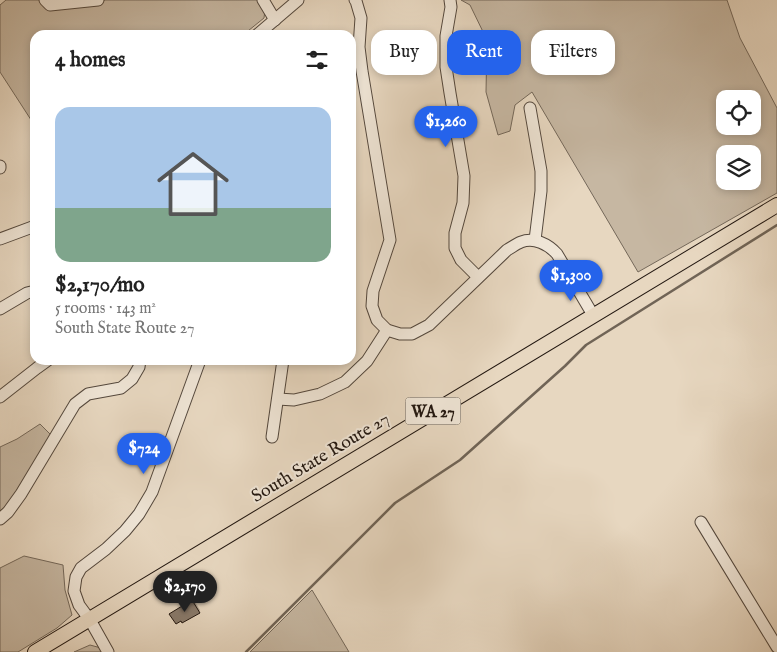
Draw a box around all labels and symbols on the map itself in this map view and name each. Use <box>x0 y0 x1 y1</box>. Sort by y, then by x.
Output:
pin: $1,260 <box>405 106 487 148</box>
pin: $1,300 <box>530 260 612 302</box>
road number: WA 27 <box>406 398 460 424</box>
street label: South State Route 27 <box>248 408 394 509</box>
pin: $724 <box>114 432 174 475</box>
pin: $2,170 <box>144 570 226 613</box>

